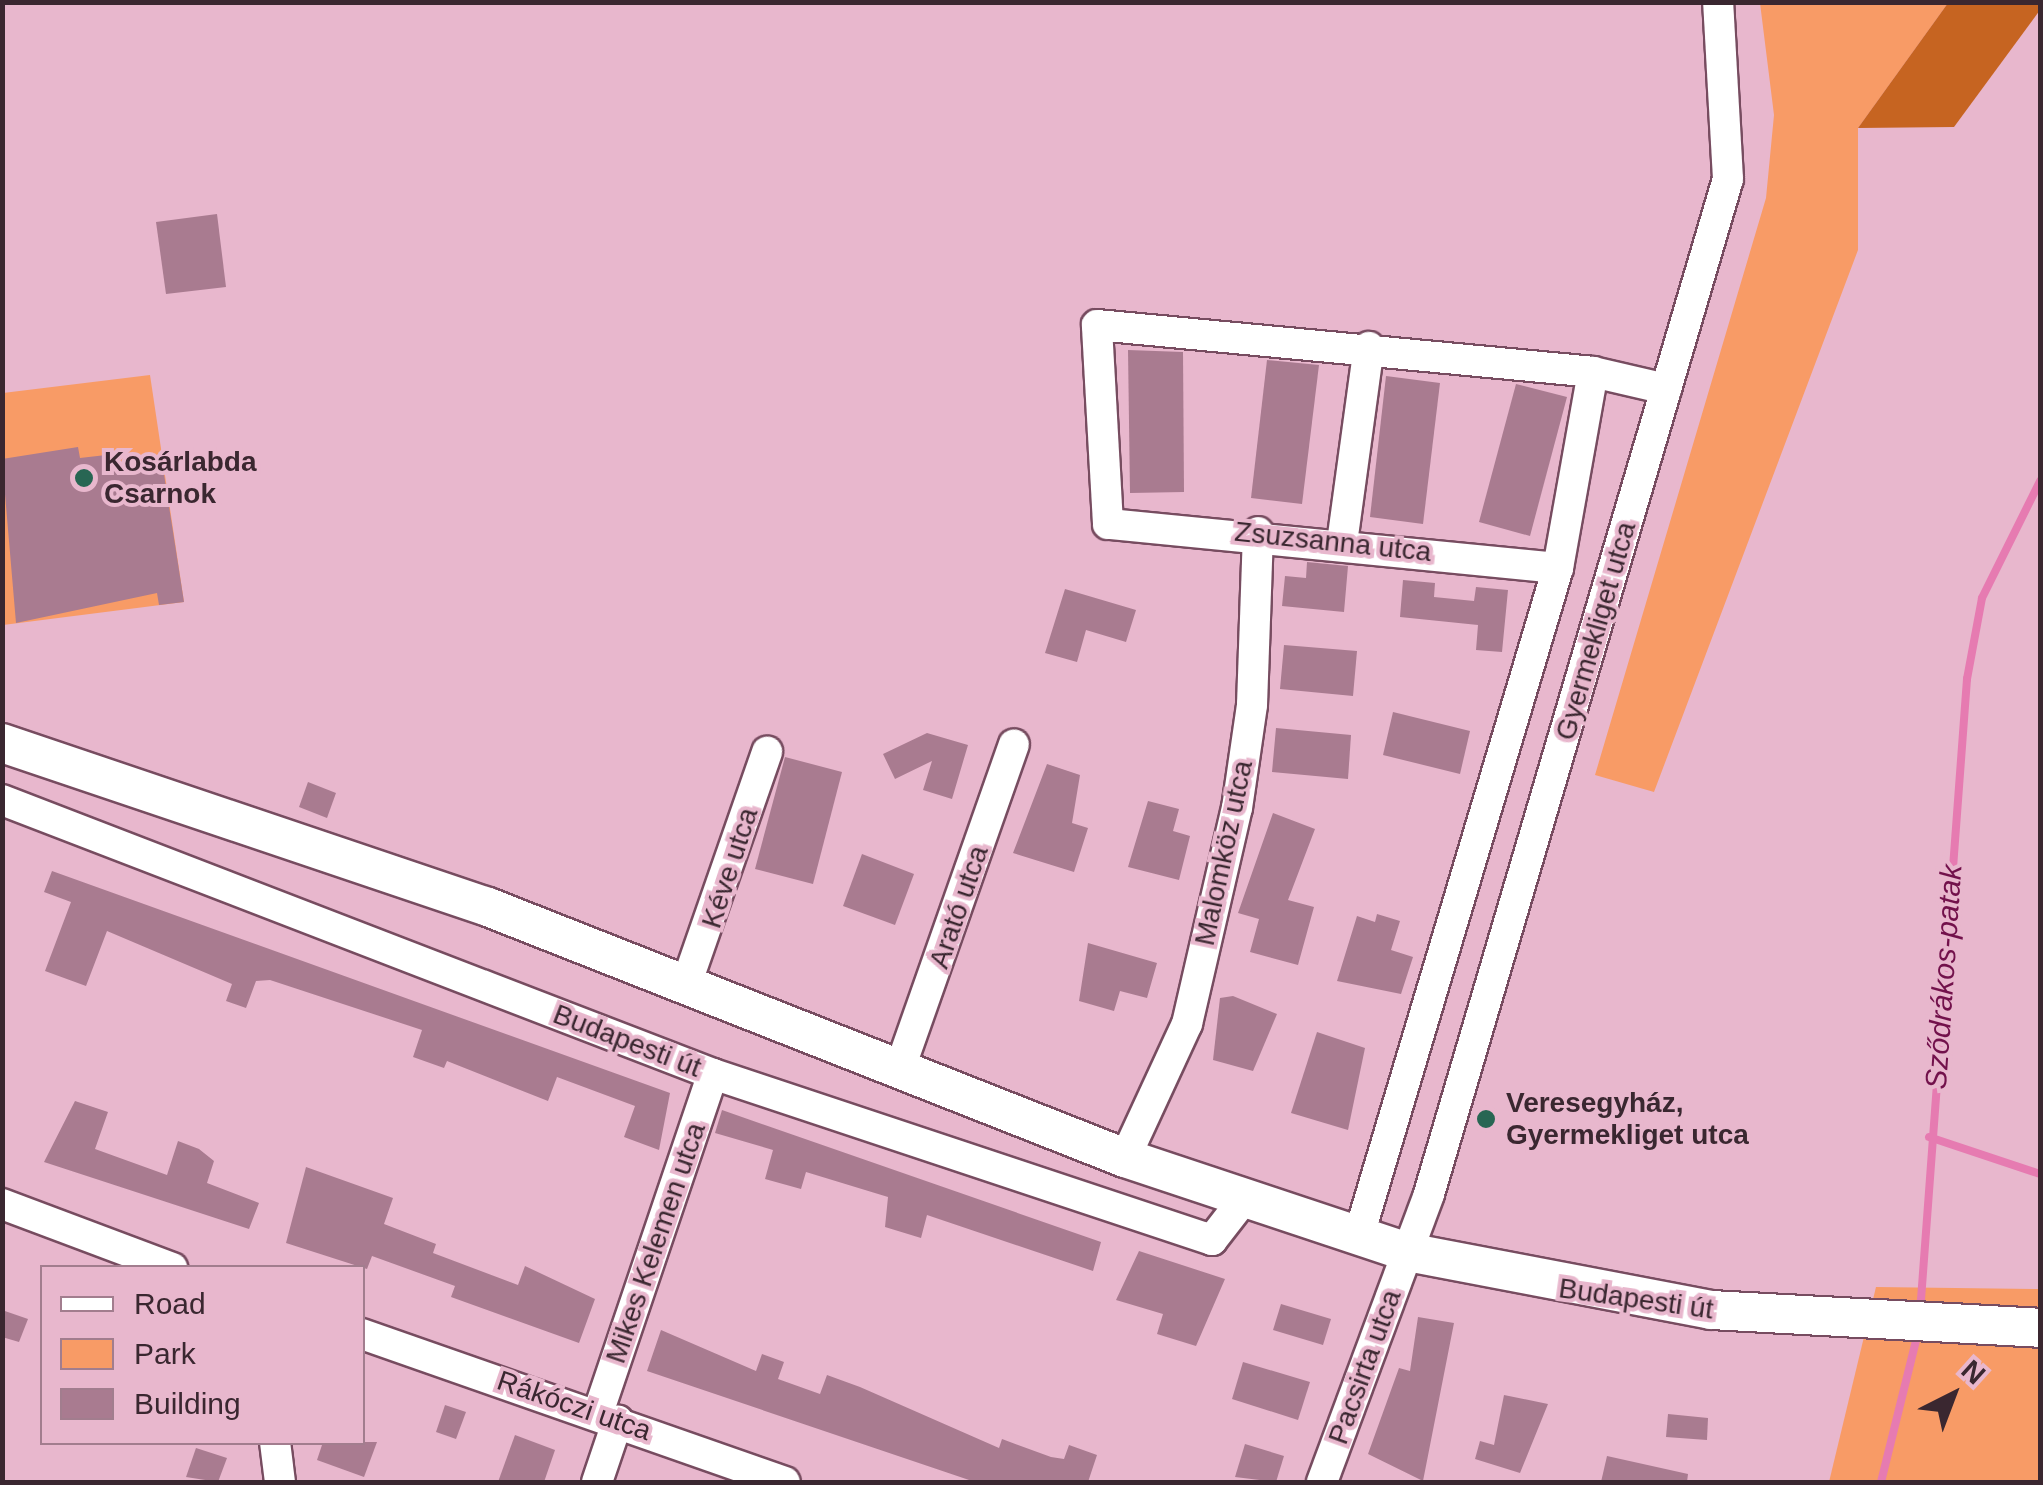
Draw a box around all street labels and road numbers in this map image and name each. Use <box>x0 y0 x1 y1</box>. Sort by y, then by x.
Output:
street label: Zsuzsanna utca <box>1233 515 1433 569</box>
street label: Gyermekliget utca <box>1549 518 1643 744</box>
street label: Malomköz utca <box>1188 757 1260 949</box>
street label: Kéve utca <box>695 804 765 932</box>
street label: Arató utca <box>922 841 996 973</box>
street label: Budapesti út <box>548 997 706 1085</box>
street label: Mikes Kelemen utca <box>599 1118 713 1368</box>
street label: Budapesti út <box>1557 1272 1715 1326</box>
street label: Pacsirta utca <box>1322 1285 1408 1449</box>
street label: Rákóczi utca <box>493 1364 655 1448</box>

